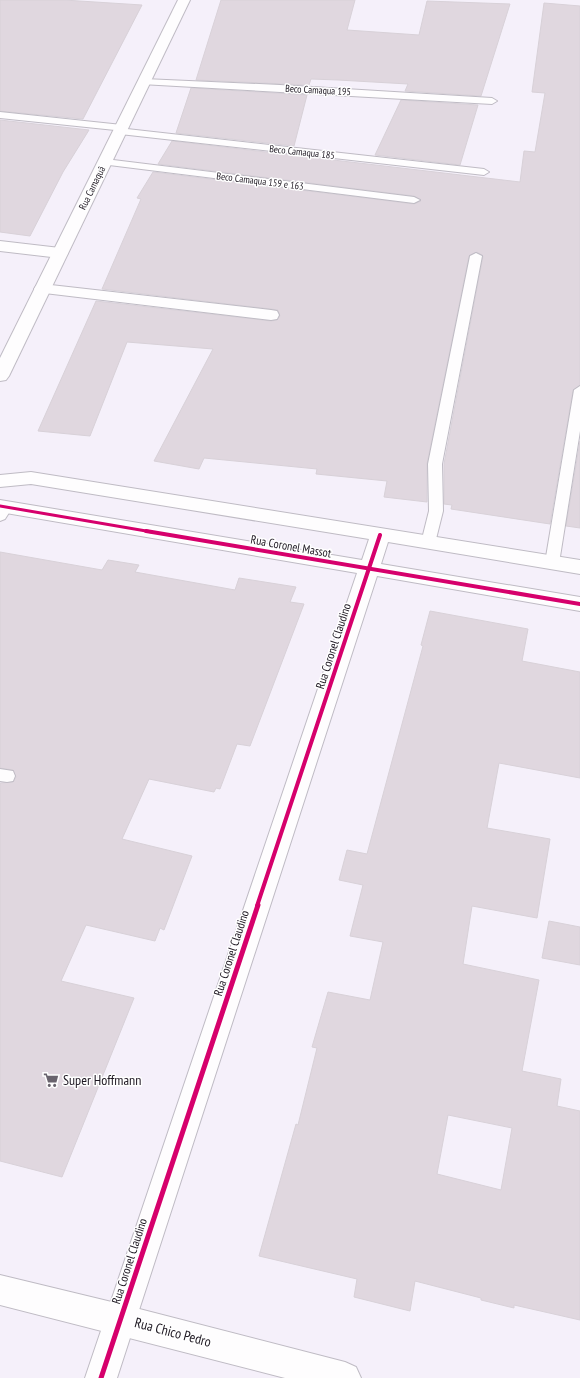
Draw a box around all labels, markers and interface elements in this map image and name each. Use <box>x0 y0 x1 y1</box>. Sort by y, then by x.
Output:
street label: Beco Camaqua 195 <box>285 82 351 98</box>
street label: Beco Camaqua 185 <box>269 142 335 162</box>
street label: Rua Camaquã <box>76 164 108 212</box>
street label: Beco Camaqua 159 e 163 <box>216 169 304 193</box>
street label: Rua Coronel Massot <box>249 532 333 561</box>
street label: Rua Coronel Claudino <box>312 601 354 691</box>
street label: Rua Coronel Claudino <box>210 908 252 998</box>
supermarket icon: Super Hoffmann <box>42 1071 60 1089</box>
place label: Super Hoffmann <box>63 1071 141 1089</box>
street label: Rua Coronel Claudino <box>108 1216 150 1306</box>
street label: Rua Chico Pedro <box>133 1313 213 1351</box>

